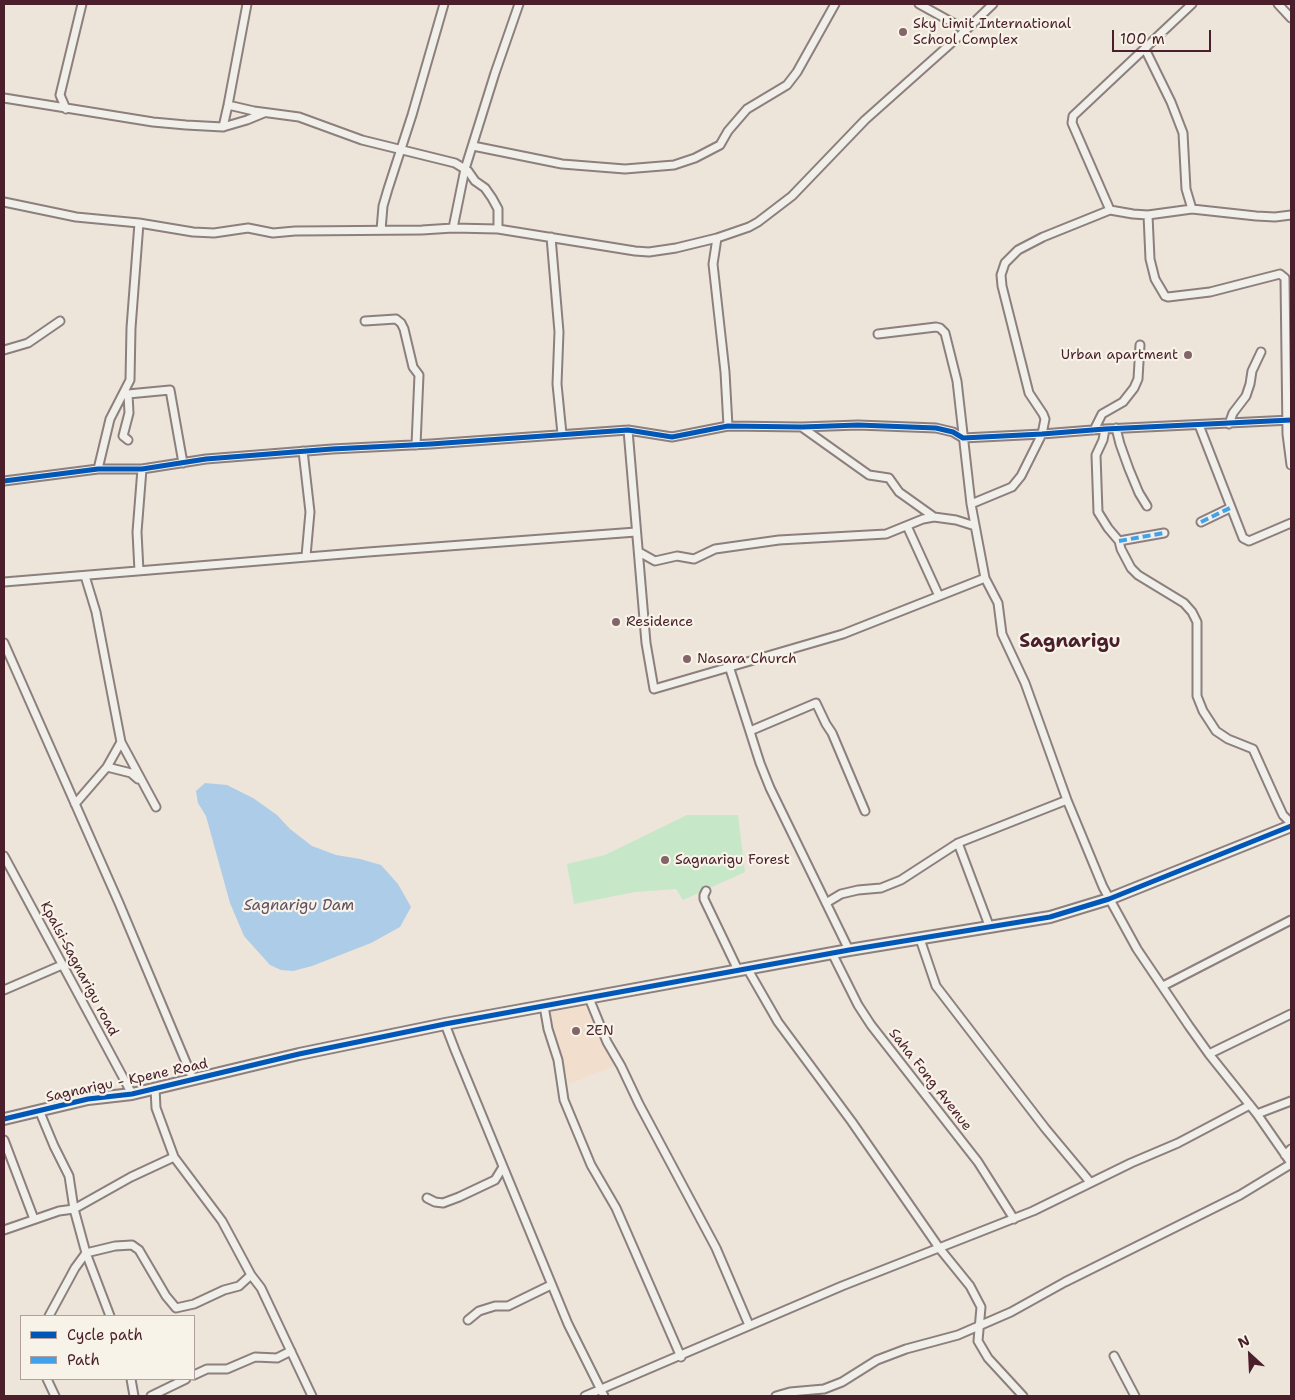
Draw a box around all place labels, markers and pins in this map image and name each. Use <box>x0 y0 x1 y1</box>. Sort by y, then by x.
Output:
place label: Sky Limit International School Complex <box>913 16 1071 48</box>
marker: Sky Limit International School Complex <box>897 26 909 38</box>
place label: Urban apartment <box>1061 347 1178 363</box>
marker: Urban apartment <box>1182 349 1194 361</box>
place label: Residence <box>626 614 693 630</box>
marker: Residence <box>610 616 622 628</box>
place label: Nasara Church <box>697 651 797 667</box>
marker: Nasara Church <box>681 653 693 665</box>
place label: Sagnarigu Forest <box>675 852 790 868</box>
marker: Sagnarigu Forest <box>659 854 671 866</box>
place label: ZEN <box>586 1023 614 1039</box>
marker: ZEN <box>570 1025 582 1037</box>

